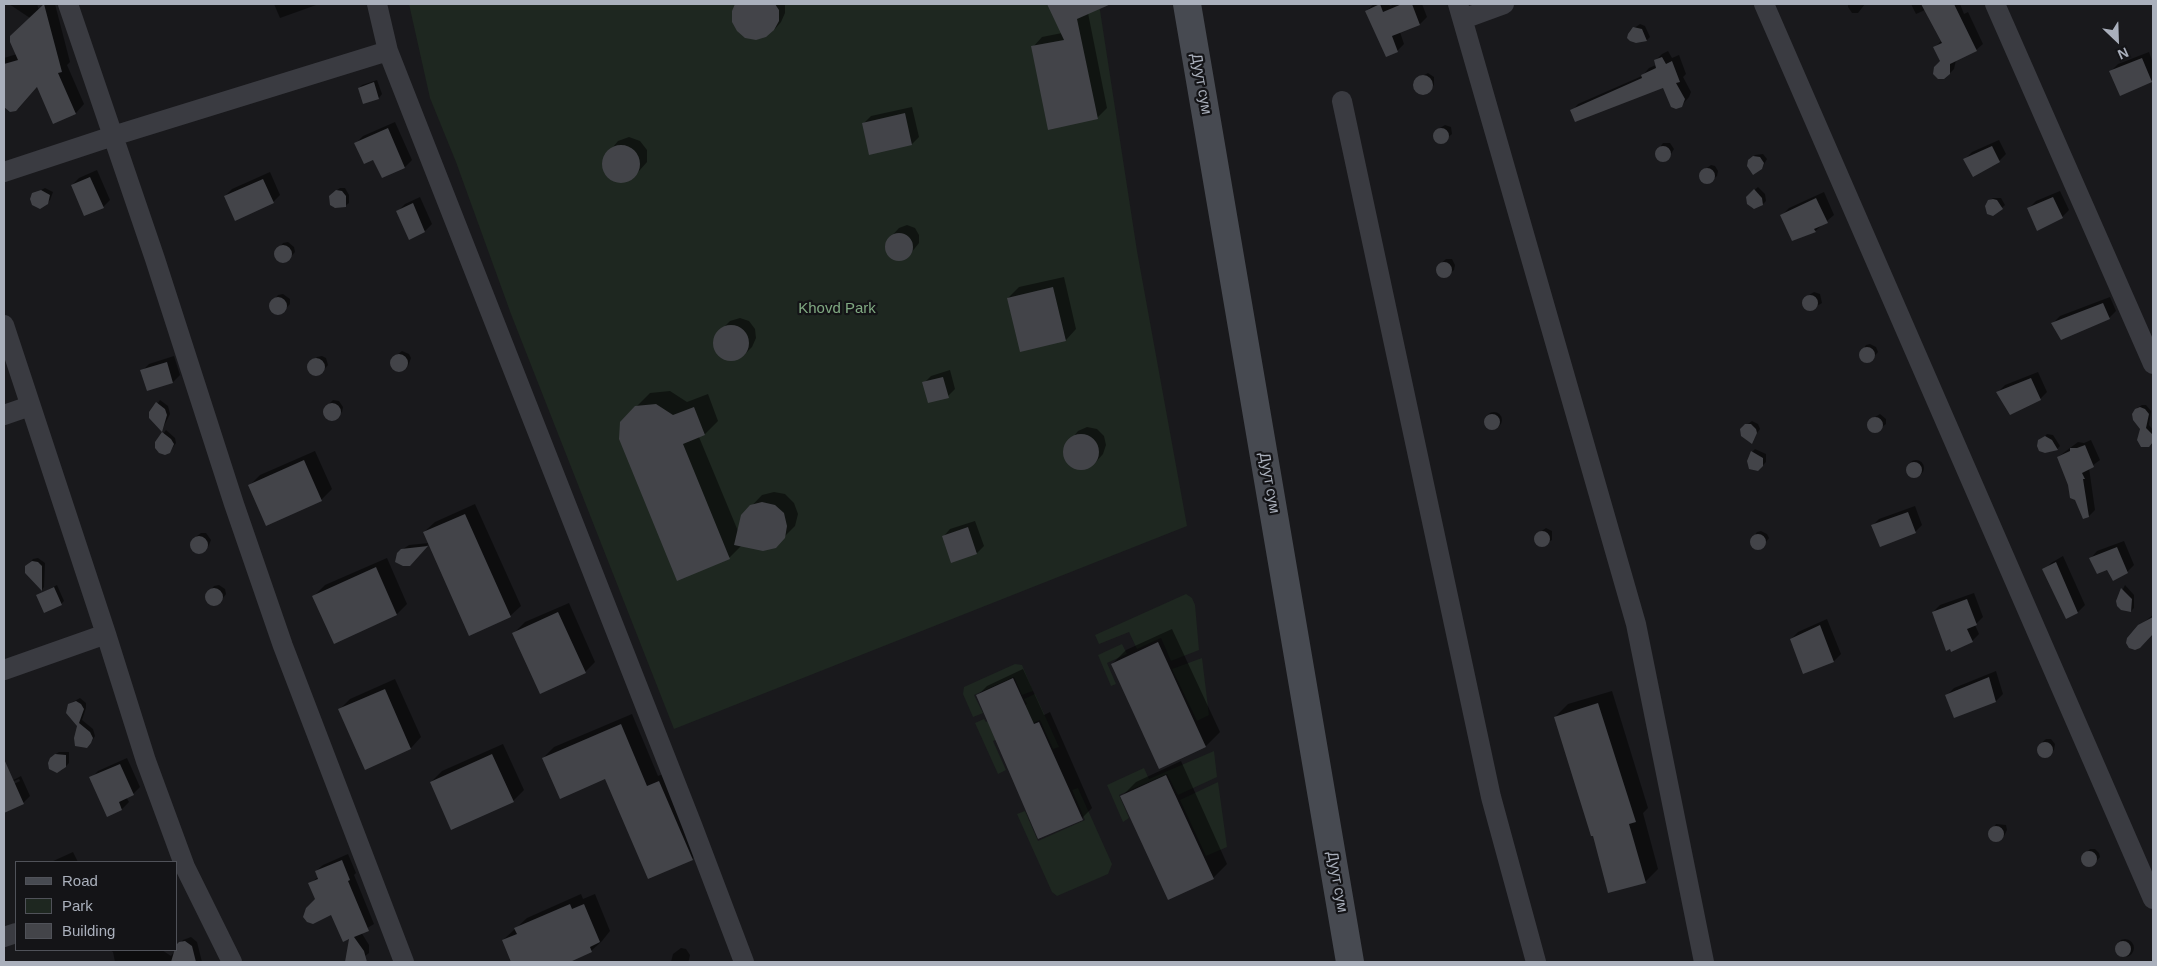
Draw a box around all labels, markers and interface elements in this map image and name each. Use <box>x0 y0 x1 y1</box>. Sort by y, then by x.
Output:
north arrow <box>2092 15 2142 65</box>
text: N <box>2115 44 2131 63</box>
street label: Дуут сум <box>1187 52 1215 116</box>
park label: Khovd Park <box>798 300 876 318</box>
street label: Дуут сум <box>1255 451 1283 515</box>
street label: Дуут сум <box>1323 850 1351 914</box>
legend <box>15 861 178 951</box>
text: Road <box>62 872 98 889</box>
text: Park <box>62 897 93 914</box>
text: Building <box>62 922 115 939</box>

